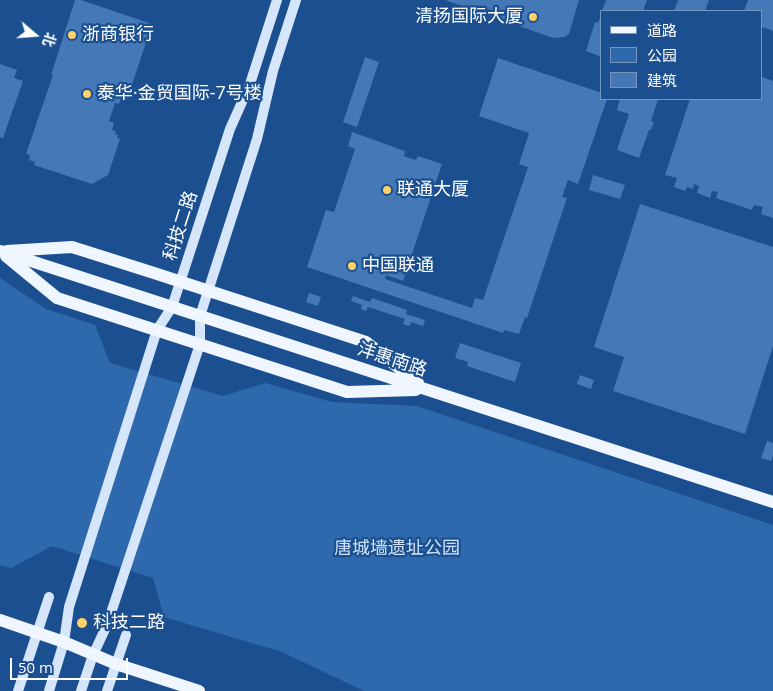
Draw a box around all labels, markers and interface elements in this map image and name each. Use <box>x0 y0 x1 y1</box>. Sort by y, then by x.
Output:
place label: 清扬国际大厦 <box>415 6 523 28</box>
north arrow <box>10 10 60 60</box>
legend <box>600 10 763 100</box>
marker: 清扬国际大厦 <box>527 11 539 23</box>
text: 道路 <box>647 20 677 40</box>
place label: 浙商银行 <box>82 24 154 46</box>
marker: 浙商银行 <box>66 29 78 41</box>
text: 北 <box>39 30 61 49</box>
text: 公园 <box>647 45 677 65</box>
text: 建筑 <box>647 70 677 90</box>
place label: 泰华·金贸国际-7号楼 <box>97 83 262 105</box>
marker: 泰华·金贸国际-7号楼 <box>81 88 93 100</box>
place label: 联通大厦 <box>397 179 469 201</box>
marker: 联通大厦 <box>381 184 393 196</box>
street label: 科技二路 <box>160 188 202 264</box>
place label: 中国联通 <box>362 255 434 277</box>
marker: 中国联通 <box>346 260 358 272</box>
street label: 沣惠南路 <box>354 339 430 381</box>
park label: 唐城墙遗址公园 <box>334 538 460 560</box>
place label: 科技二路 <box>93 612 165 634</box>
marker: 科技二路 <box>75 616 89 630</box>
scale bar <box>12 648 130 680</box>
text: 50 m <box>18 657 53 677</box>

